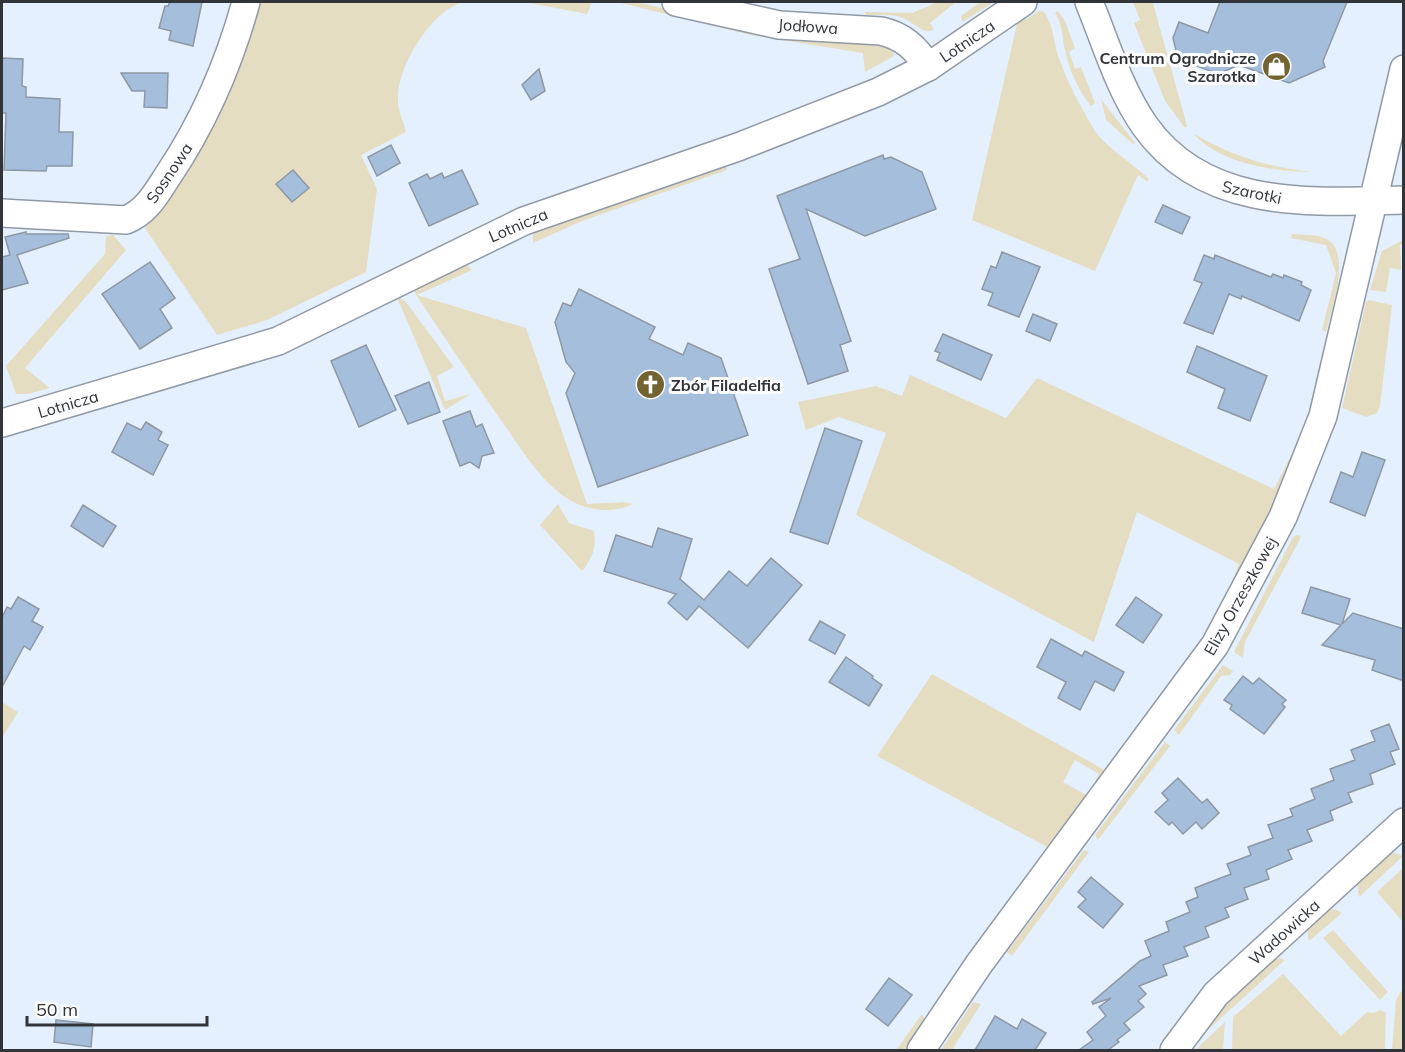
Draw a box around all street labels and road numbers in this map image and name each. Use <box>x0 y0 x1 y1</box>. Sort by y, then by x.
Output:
street label: Jodłowa <box>777 14 839 38</box>
street label: Lotnicza <box>936 15 998 67</box>
street label: Sosnowa <box>141 139 197 207</box>
street label: Szarotki <box>1220 176 1284 208</box>
street label: Lotnicza <box>485 204 551 246</box>
street label: Lotnicza <box>35 386 101 422</box>
street label: Elizy Orzeszkowej <box>1199 533 1281 659</box>
street label: Wadowicka <box>1244 895 1324 969</box>

